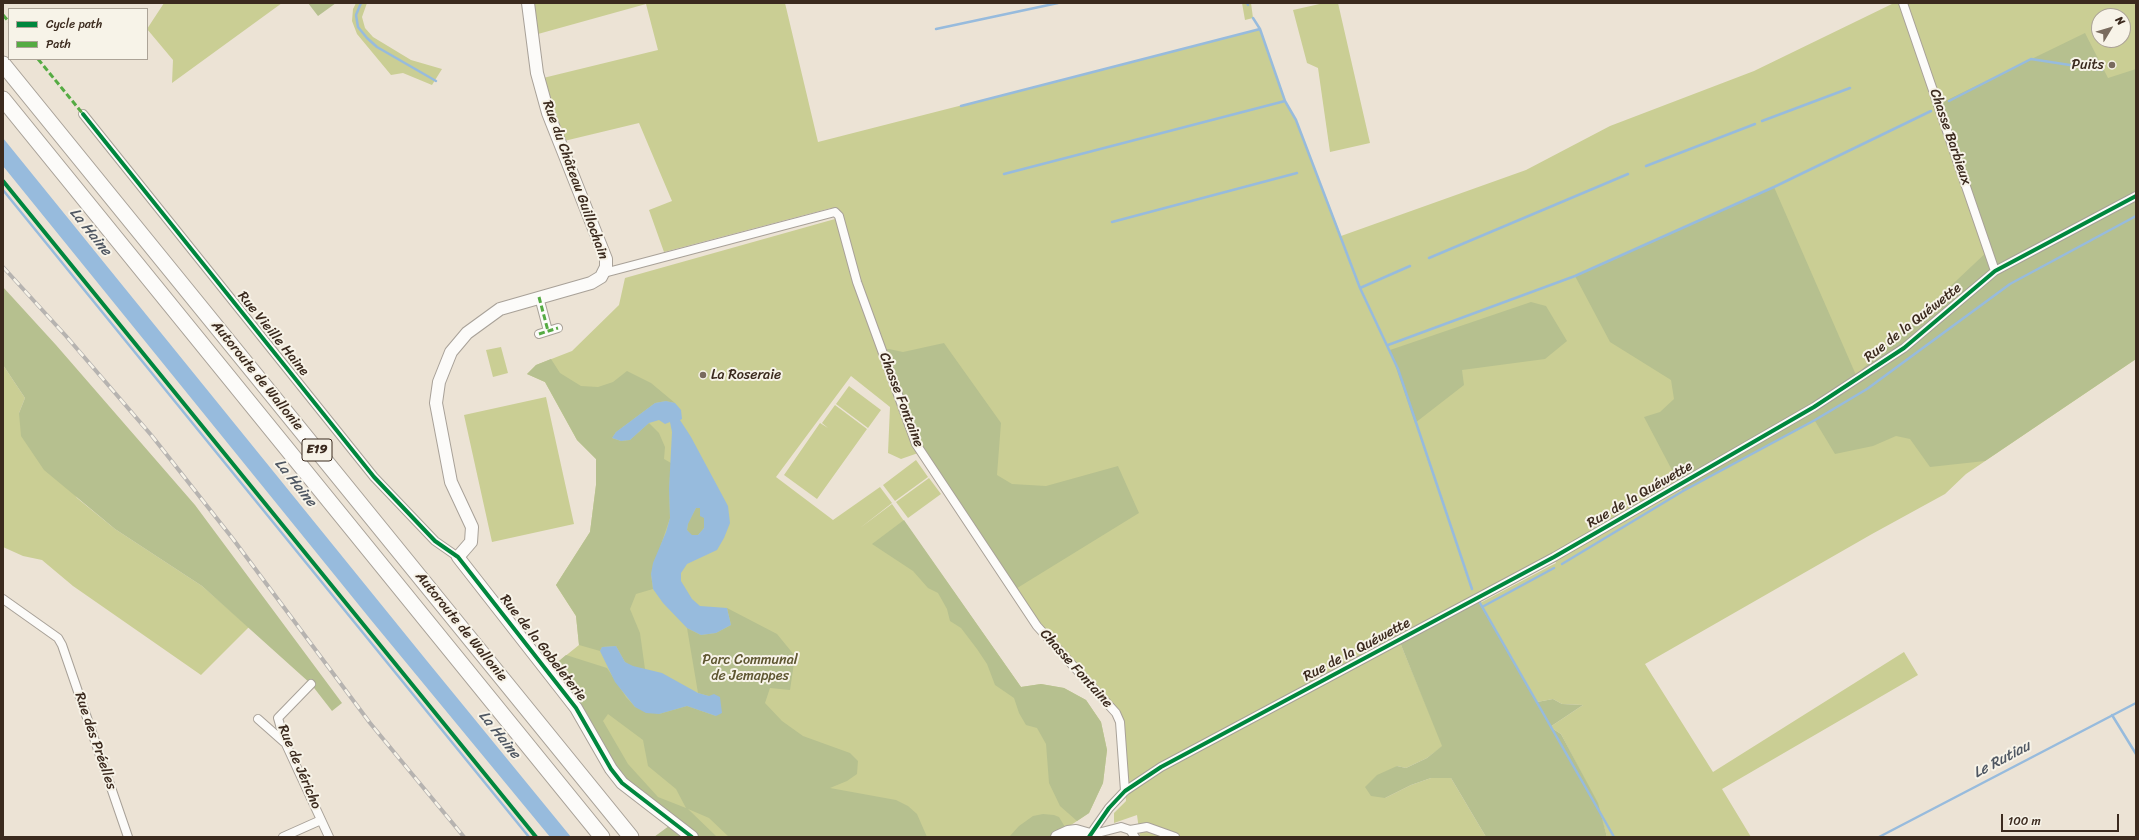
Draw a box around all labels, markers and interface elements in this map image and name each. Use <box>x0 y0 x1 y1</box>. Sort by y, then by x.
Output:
legend <box>8 8 148 60</box>
north arrow <box>2091 8 2131 48</box>
text: N <box>2110 12 2130 30</box>
text: Cycle path <box>46 13 102 35</box>
text: Path <box>46 33 71 55</box>
place label: Puits <box>2072 57 2104 73</box>
marker: Puits <box>2107 60 2117 70</box>
street label: Chasse Barbieux <box>1926 87 1974 187</box>
street label: Rue du Château Guillochain <box>538 98 612 262</box>
water label: La Haine <box>65 205 115 259</box>
street label: Rue de la Quéwette <box>1861 280 1965 366</box>
street label: Rue Vieille Haine <box>234 288 312 380</box>
street label: Autoroute de Wallonie <box>208 318 306 434</box>
street label: Chasse Fontaine <box>875 350 927 450</box>
place label: La Roseraie <box>711 367 781 383</box>
marker: La Roseraie <box>698 370 708 380</box>
road number: E19 <box>302 439 332 461</box>
water label: La Haine <box>270 456 320 510</box>
street label: Rue de la Quéwette <box>1584 458 1696 532</box>
street label: Autoroute de Wallonie <box>412 569 510 685</box>
street label: Rue de la Gobeleterie <box>496 591 590 705</box>
street label: Rue de la Quéwette <box>1301 615 1413 685</box>
street label: Chasse Fontaine <box>1036 626 1116 712</box>
park label: Parc Communal de Jemappes <box>702 652 798 684</box>
street label: Rue des Préelles <box>70 690 120 792</box>
water label: La Haine <box>474 708 524 762</box>
street label: Rue de Jéricho <box>274 722 324 812</box>
water label: Le Rutiau <box>1970 738 2034 782</box>
scale bar <box>2003 806 2121 832</box>
text: 100 m <box>2008 810 2041 832</box>

